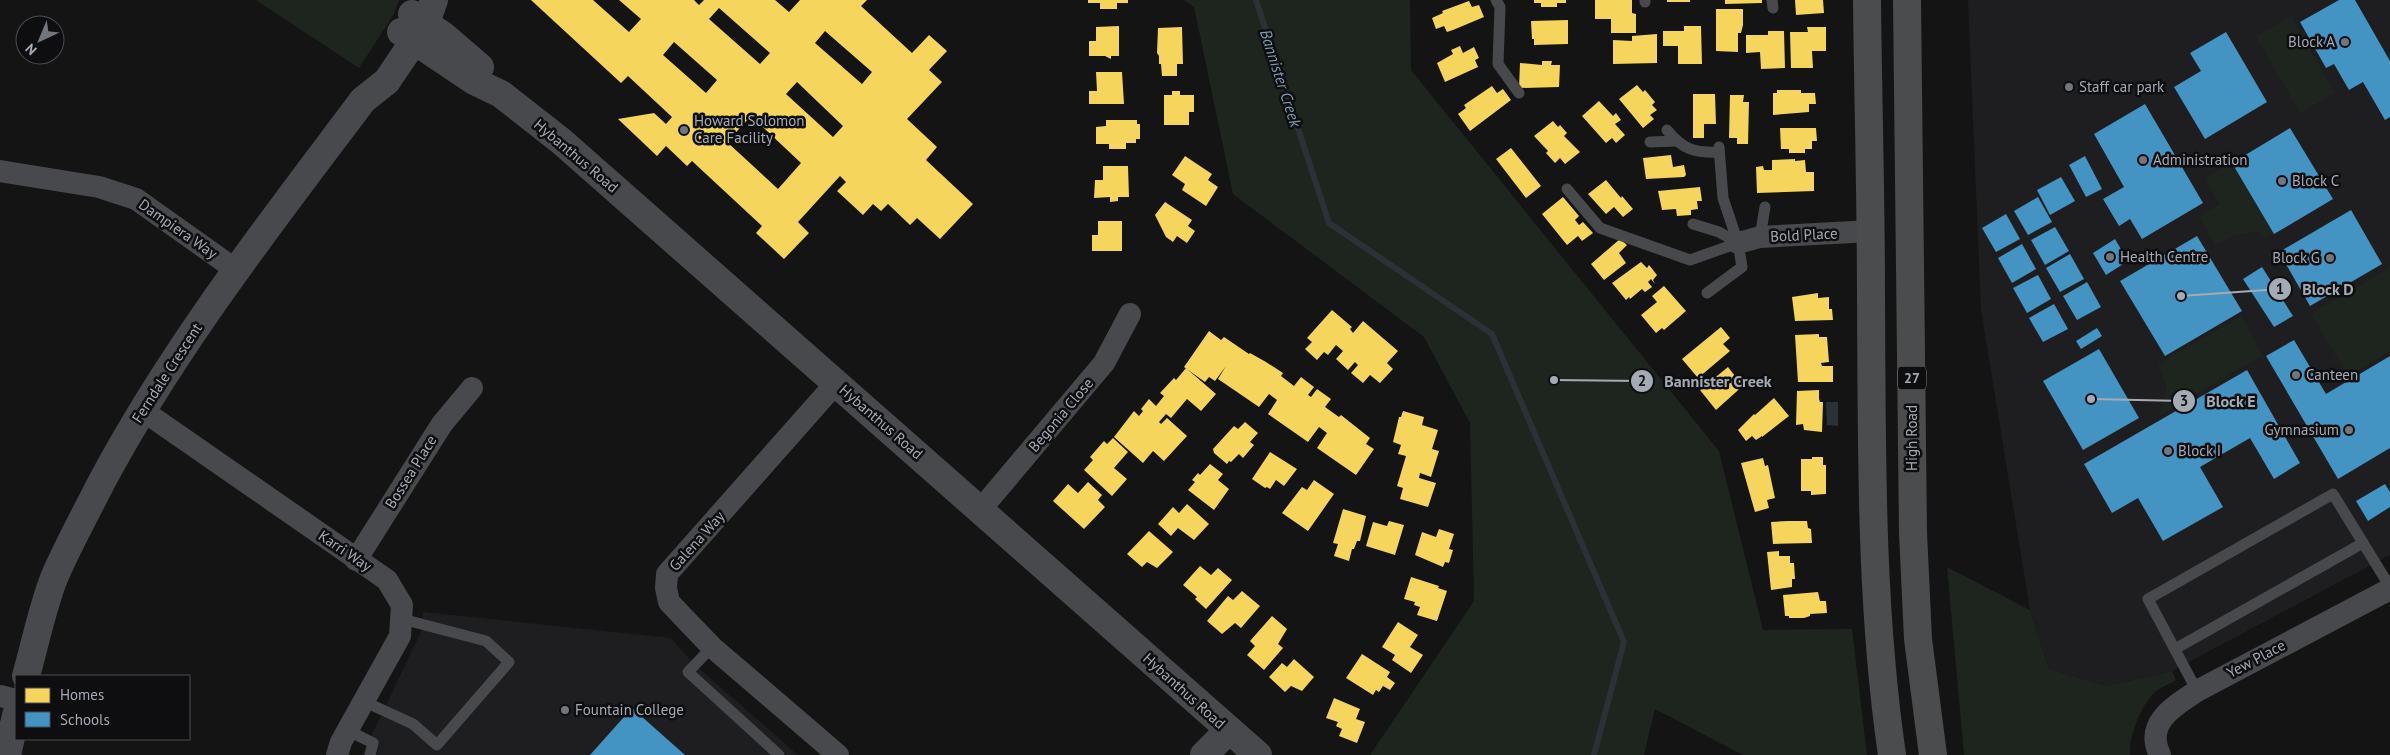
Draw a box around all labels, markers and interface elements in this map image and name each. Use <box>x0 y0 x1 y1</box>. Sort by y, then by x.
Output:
north arrow <box>15 15 65 65</box>
water label: Bannister Creek <box>1256 27 1306 130</box>
place label: Block A <box>2288 32 2335 51</box>
marker: Block A <box>2339 36 2351 48</box>
text: N <box>21 40 41 59</box>
place label: Staff car park <box>2079 77 2165 96</box>
marker: Staff car park <box>2063 81 2075 93</box>
place label: Howard Solomon Care Facility <box>694 111 804 147</box>
street label: Hybanthus Road <box>530 115 622 196</box>
marker: Howard Solomon Care Facility <box>678 124 690 136</box>
place label: Administration <box>2153 150 2248 169</box>
marker: Administration <box>2137 154 2149 166</box>
place label: Block C <box>2292 171 2339 190</box>
marker: Block C <box>2276 175 2288 187</box>
street label: Dampiera Way <box>135 195 221 263</box>
street label: Bold Place <box>1770 223 1838 246</box>
place label: Health Centre <box>2120 247 2209 266</box>
place label: Block G <box>2272 248 2320 267</box>
marker: Health Centre <box>2104 251 2116 263</box>
marker: Block G <box>2324 252 2336 264</box>
callout: Block D <box>2267 273 2364 304</box>
text: 1 <box>2276 279 2284 298</box>
text: Block D <box>2302 279 2354 299</box>
street label: Ferndale Crescent <box>127 319 206 426</box>
callout: Bannister Creek <box>1630 365 1782 396</box>
place label: Canteen <box>2306 365 2358 384</box>
road number: 27 <box>1898 366 1926 389</box>
marker: Canteen <box>2290 369 2302 381</box>
text: 2 <box>1638 371 1646 390</box>
text: Bannister Creek <box>1664 371 1772 391</box>
street label: Begonia Close <box>1024 374 1097 456</box>
street label: Hybanthus Road <box>836 380 927 463</box>
callout: Block E <box>2171 386 2266 417</box>
text: 3 <box>2180 391 2188 410</box>
text: Block E <box>2206 391 2256 411</box>
street label: High Road <box>1902 405 1921 471</box>
place label: Gymnasium <box>2264 420 2339 439</box>
marker: Gymnasium <box>2343 424 2355 436</box>
street label: Bossea Place <box>381 432 441 512</box>
place label: Block I <box>2178 441 2221 460</box>
marker: Block I <box>2162 445 2174 457</box>
street label: Galena Way <box>665 507 729 575</box>
street label: Karri Way <box>315 526 376 575</box>
street label: Yew Place <box>2223 635 2288 682</box>
street label: Hybanthus Road <box>1139 649 1229 733</box>
legend <box>15 675 190 740</box>
text: Homes <box>60 685 104 704</box>
place label: Fountain College <box>575 700 684 719</box>
marker: Fountain College <box>559 704 571 716</box>
text: Schools <box>60 710 110 729</box>

